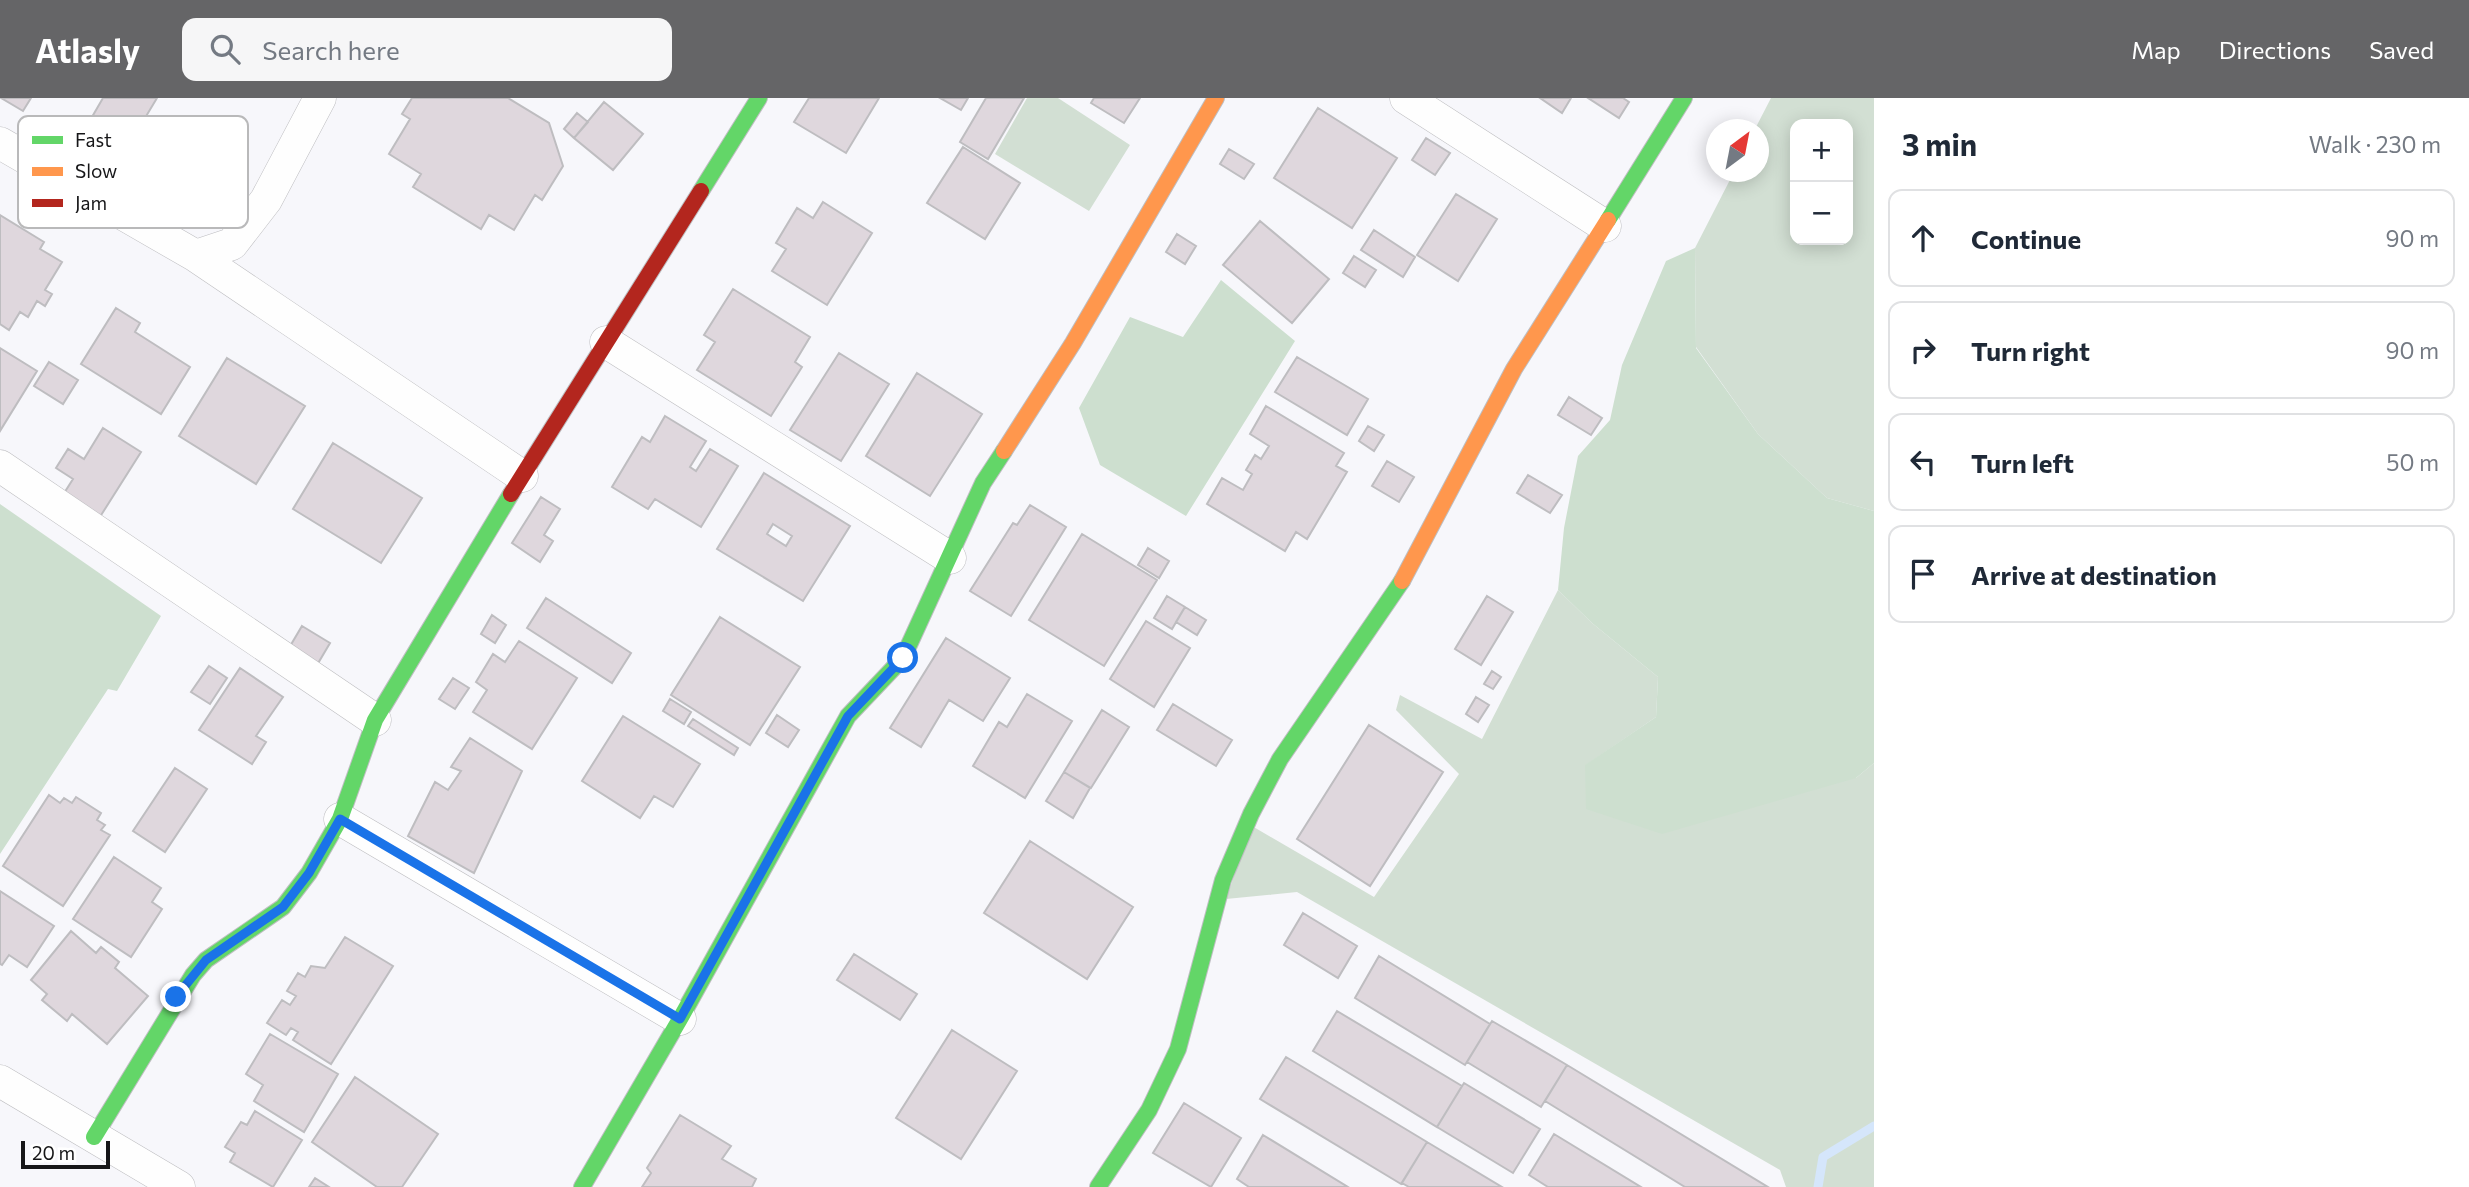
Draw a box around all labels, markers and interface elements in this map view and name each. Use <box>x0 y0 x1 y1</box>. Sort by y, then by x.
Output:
search box <box>182 18 672 81</box>
text: Atlasly <box>35 29 140 70</box>
icon: search <box>206 30 244 68</box>
text: Search here <box>262 34 400 65</box>
text: Map <box>2131 35 2181 64</box>
text: Directions <box>2219 35 2331 64</box>
text: Saved <box>2369 35 2434 64</box>
legend <box>18 116 248 228</box>
north arrow <box>1706 119 1769 182</box>
map controls <box>1790 119 1853 245</box>
button: + <box>1790 119 1853 182</box>
text: 3 min <box>1902 125 1977 162</box>
text: Fast <box>75 128 112 151</box>
text: Walk · 230 m <box>2309 130 2441 158</box>
text: Slow <box>75 159 117 182</box>
button: − <box>1790 182 1853 245</box>
text: Jam <box>75 191 107 214</box>
icon: ahead <box>1904 219 1942 257</box>
text: Continue <box>1971 223 2081 254</box>
text: 90 m <box>2386 224 2439 252</box>
icon: right <box>1904 331 1942 369</box>
text: Turn right <box>1971 335 2090 366</box>
text: 90 m <box>2386 336 2439 364</box>
icon: left <box>1904 443 1942 481</box>
text: Turn left <box>1971 447 2074 478</box>
text: 50 m <box>2386 448 2439 476</box>
icon: arrive <box>1904 555 1942 593</box>
text: Arrive at destination <box>1971 559 2217 590</box>
route start <box>887 642 918 673</box>
route end <box>160 981 191 1012</box>
scale bar <box>21 1138 110 1170</box>
text: 20 m <box>32 1141 75 1164</box>

